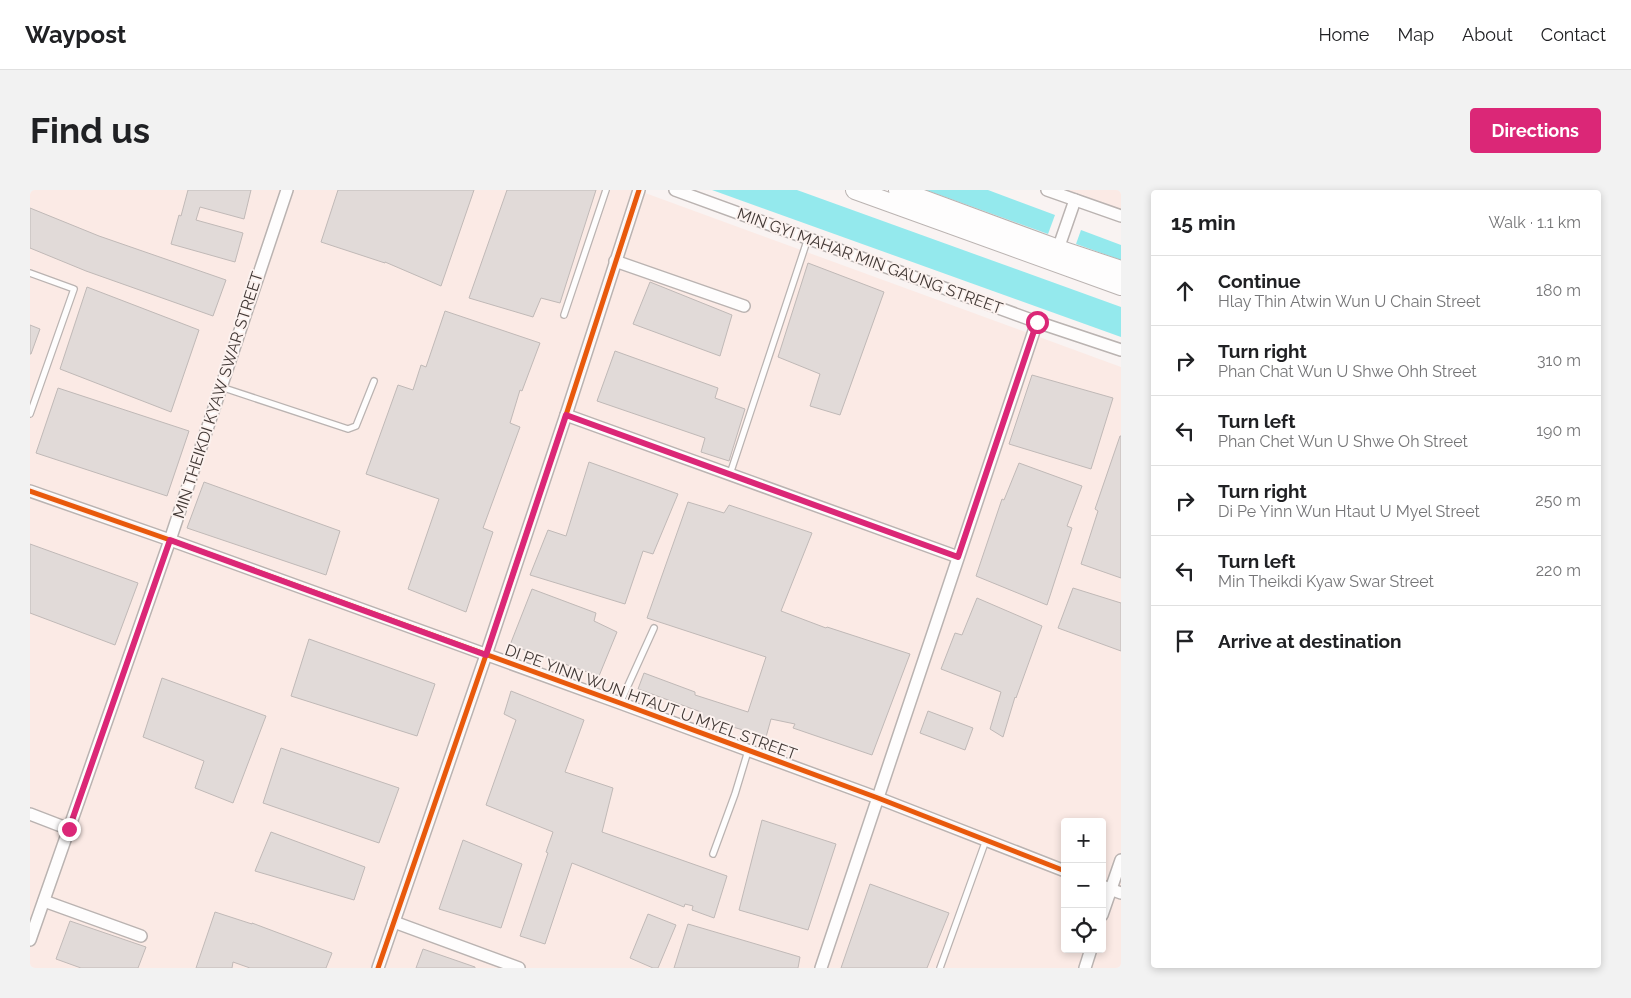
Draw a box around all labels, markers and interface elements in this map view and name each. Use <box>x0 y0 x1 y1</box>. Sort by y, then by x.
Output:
text: Waypost <box>25 20 126 49</box>
text: Home <box>1318 24 1369 45</box>
text: Map <box>1397 24 1434 45</box>
text: About <box>1462 24 1513 45</box>
text: Contact <box>1541 24 1606 45</box>
button: Directions <box>1470 108 1601 153</box>
text: Find us <box>30 110 150 151</box>
street label: MIN GYI MAHAR MIN GAUNG STREET <box>735 204 1006 318</box>
text: 15 min <box>1171 210 1236 235</box>
text: Walk · 1.1 km <box>1488 213 1581 232</box>
street label: MIN THEIKDI KYAW SWAR STREET <box>169 269 267 521</box>
text: Continue <box>1218 270 1301 292</box>
icon: ahead <box>1171 277 1199 305</box>
text: 180 m <box>1536 281 1581 300</box>
text: Hlay Thin Atwin Wun U Chain Street <box>1218 292 1481 311</box>
route start <box>1026 311 1049 334</box>
text: Turn right <box>1218 340 1307 362</box>
icon: right <box>1171 347 1199 375</box>
text: 310 m <box>1537 351 1581 370</box>
text: Phan Chat Wun U Shwe Ohh Street <box>1218 362 1477 381</box>
text: Turn left <box>1218 410 1295 432</box>
icon: left <box>1171 417 1199 445</box>
text: 190 m <box>1536 421 1581 440</box>
text: Phan Chet Wun U Shwe Oh Street <box>1218 432 1468 451</box>
text: Turn right <box>1218 480 1307 502</box>
icon: right <box>1171 487 1199 515</box>
text: 250 m <box>1535 491 1581 510</box>
text: Di Pe Yinn Wun Htaut U Myel Street <box>1218 502 1480 521</box>
text: Turn left <box>1218 550 1295 572</box>
icon: left <box>1171 557 1199 585</box>
text: 220 m <box>1536 561 1581 580</box>
text: Min Theikdi Kyaw Swar Street <box>1218 572 1434 591</box>
icon: arrive <box>1171 627 1199 655</box>
text: Arrive at destination <box>1218 630 1402 652</box>
street label: DI PE YINN WUN HTAUT U MYEL STREET <box>502 640 800 764</box>
route end <box>58 818 81 841</box>
map controls <box>1061 818 1106 953</box>
button: + <box>1061 818 1106 863</box>
button: − <box>1061 863 1106 908</box>
button: locate <box>1061 908 1106 953</box>

